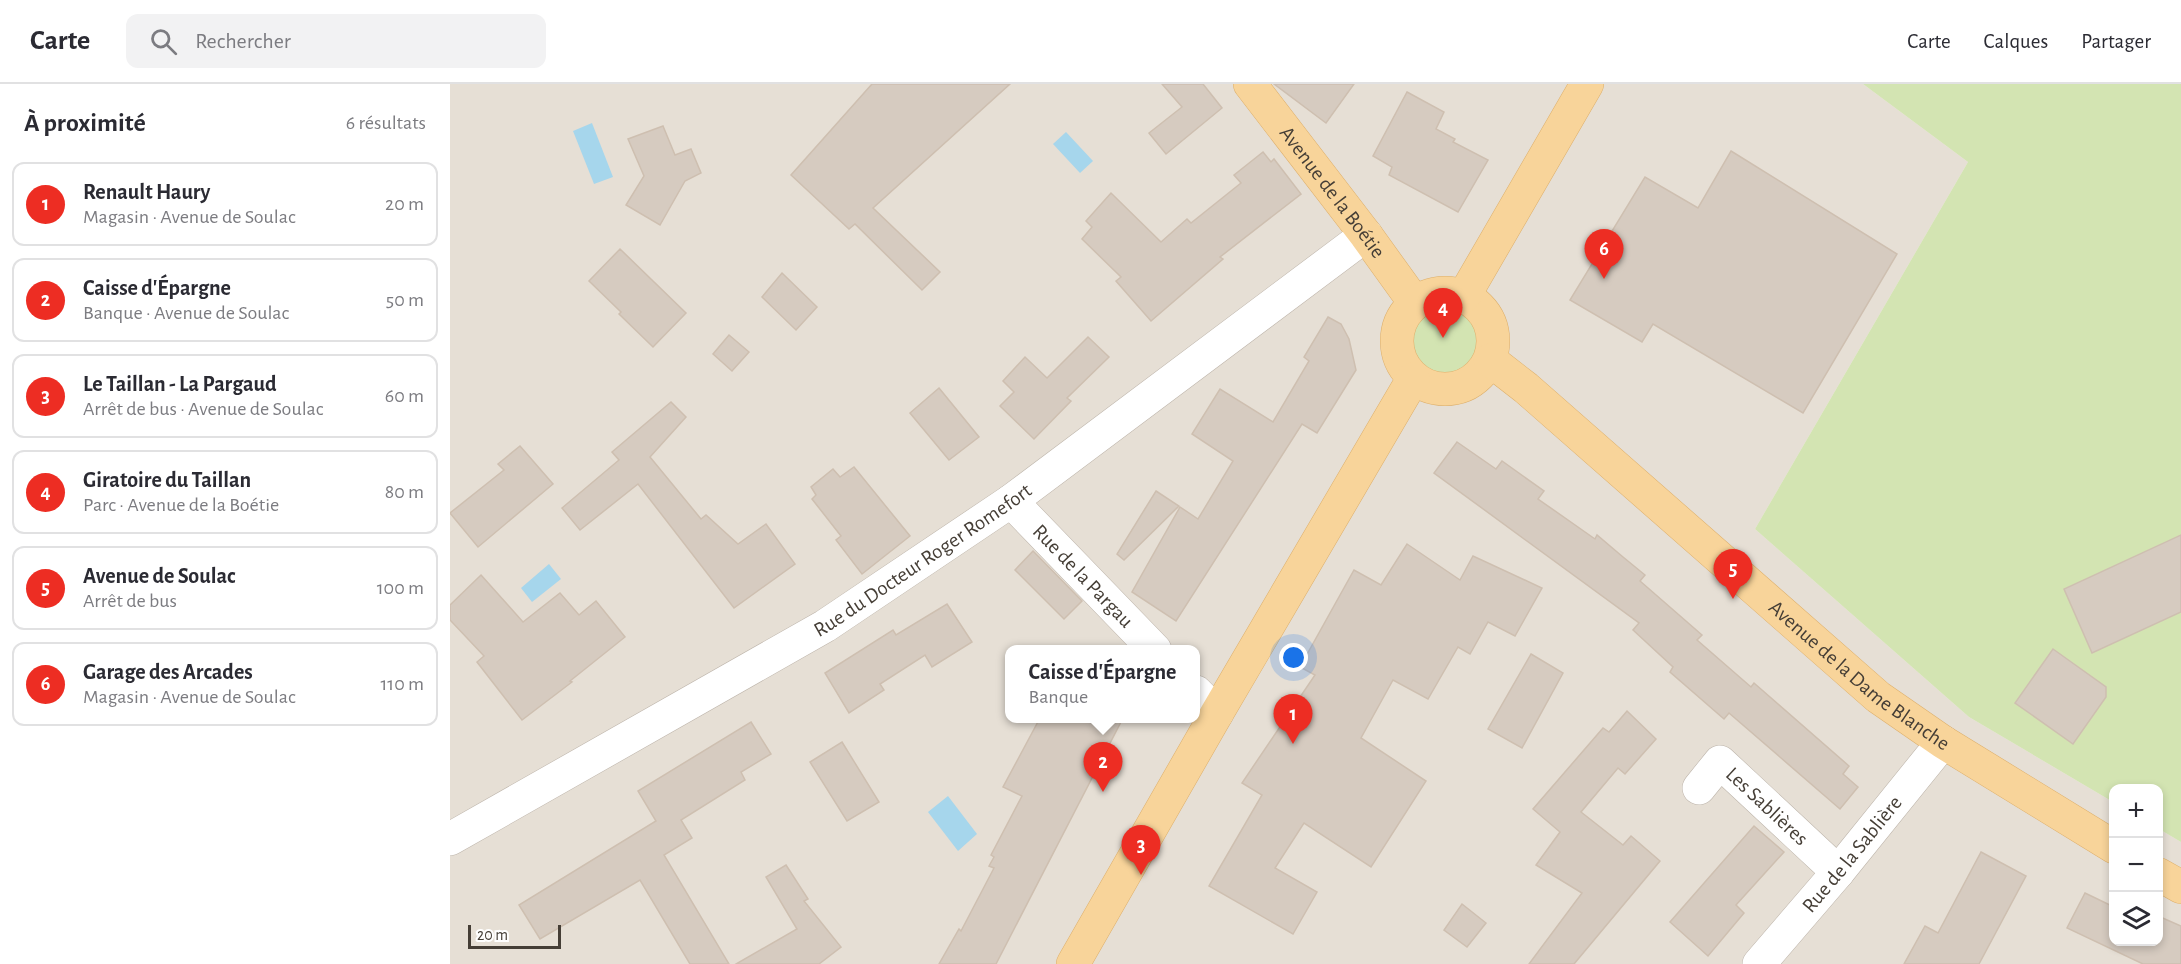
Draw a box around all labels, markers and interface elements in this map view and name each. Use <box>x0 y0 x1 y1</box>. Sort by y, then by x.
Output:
search box <box>126 14 546 68</box>
icon: search <box>147 25 180 58</box>
text: Carte <box>30 27 90 55</box>
text: Rechercher <box>195 30 291 52</box>
text: Carte <box>1907 31 1951 52</box>
text: Calques <box>1984 31 2048 52</box>
text: Partager <box>2081 31 2151 52</box>
text: À proximité <box>24 110 146 136</box>
text: 6 résultats <box>346 113 426 133</box>
street label: Avenue de la Boétie <box>1275 122 1389 262</box>
text: Renault Haury <box>83 181 210 203</box>
text: 1 <box>42 194 49 214</box>
text: 20 m <box>385 194 424 214</box>
text: Magasin · Avenue de Soulac <box>83 207 296 227</box>
pin: 6 <box>1584 230 1624 279</box>
text: Caisse d'Épargne <box>83 277 231 299</box>
pin: 4 <box>1424 288 1462 338</box>
text: 2 <box>41 290 50 310</box>
text: 50 m <box>386 290 424 310</box>
text: Banque · Avenue de Soulac <box>83 303 289 323</box>
text: Le Taillan - La Pargaud <box>83 373 277 395</box>
text: 3 <box>41 386 50 406</box>
text: 60 m <box>385 386 424 406</box>
text: Arrêt de bus · Avenue de Soulac <box>83 399 324 419</box>
text: Giratoire du Taillan <box>83 469 251 491</box>
street label: Rue du Docteur Roger Romefort <box>810 479 1036 641</box>
text: 4 <box>40 482 51 502</box>
text: 80 m <box>385 482 424 502</box>
text: Parc · Avenue de la Boétie <box>83 495 279 515</box>
street label: Rue de la Pargau <box>1029 520 1137 632</box>
pin: 5 <box>1714 550 1752 599</box>
text: Avenue de Soulac <box>83 565 235 587</box>
text: 5 <box>41 578 50 598</box>
text: 100 m <box>377 578 424 598</box>
text: Arrêt de bus <box>83 591 177 611</box>
street label: Avenue de la Dame Blanche <box>1765 597 1953 754</box>
your location <box>1279 643 1308 672</box>
popup <box>1005 645 1200 723</box>
text: Garage des Arcades <box>83 661 253 683</box>
text: Caisse d'Épargne <box>1029 661 1176 683</box>
text: 6 <box>41 674 50 694</box>
text: 110 m <box>380 674 424 694</box>
text: Magasin · Avenue de Soulac <box>83 687 296 707</box>
text: Banque <box>1029 687 1088 707</box>
pin: 1 <box>1274 694 1312 744</box>
pin: 2 <box>1084 742 1122 792</box>
street label: Les Sablières <box>1722 763 1812 849</box>
map controls <box>2109 784 2163 946</box>
button: + <box>2109 784 2163 838</box>
street label: Rue de la Sablière <box>1798 792 1906 917</box>
pin: 3 <box>1122 826 1160 875</box>
button: − <box>2109 838 2163 892</box>
button: layers <box>2109 892 2163 946</box>
scale bar <box>468 922 561 950</box>
text: 20 m <box>477 927 508 943</box>

